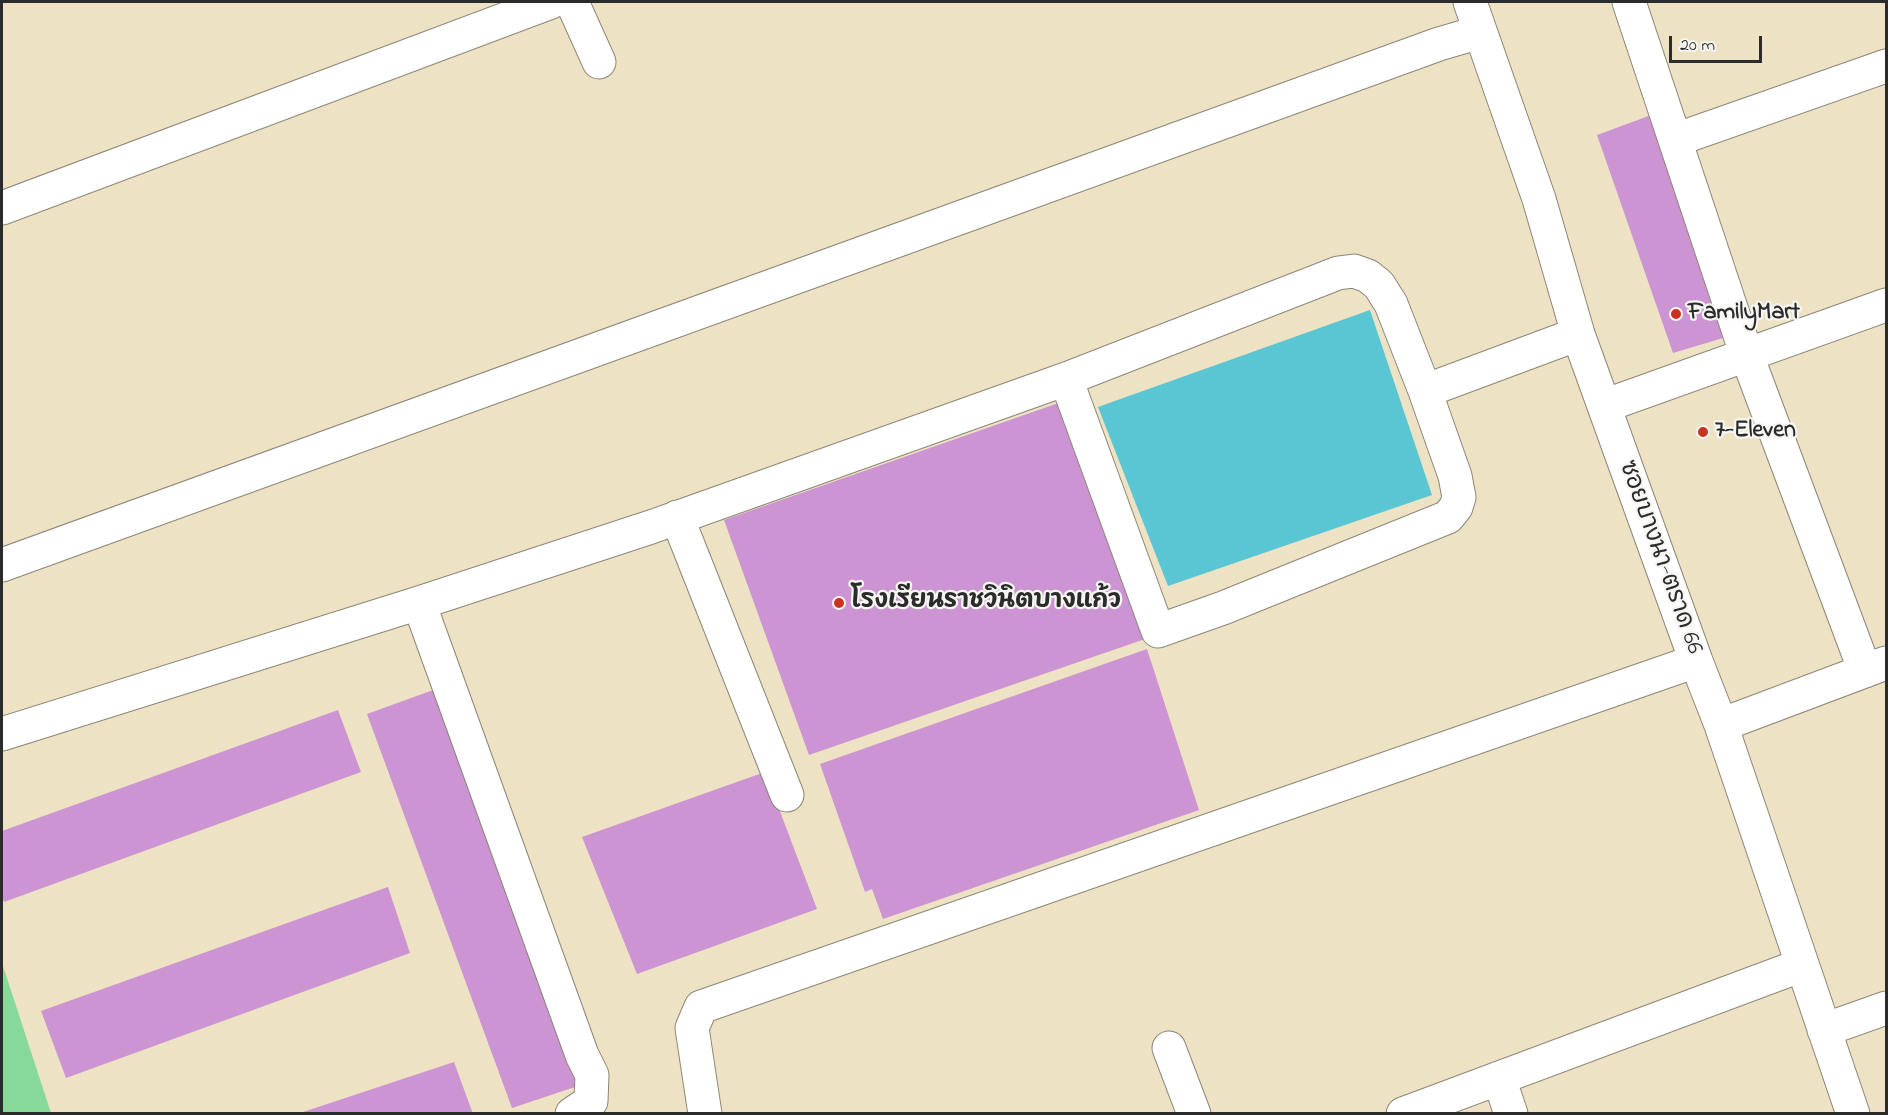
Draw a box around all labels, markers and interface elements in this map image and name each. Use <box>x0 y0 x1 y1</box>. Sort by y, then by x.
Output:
scale bar <box>1672 24 1765 62</box>
text: 20 m <box>1680 33 1715 59</box>
place label: FamilyMart <box>1688 300 1800 328</box>
marker: FamilyMart <box>1669 307 1683 321</box>
place label: 7-Eleven <box>1715 418 1796 446</box>
marker: 7-Eleven <box>1696 425 1710 439</box>
street label: ซอยบางนา-ตราด 66 <box>1611 457 1707 659</box>
place label: โรงเรียนราชวินิตบางแก้ว <box>851 589 1121 617</box>
marker: โรงเรียนราชวินิตบางแก้ว <box>832 596 846 610</box>

